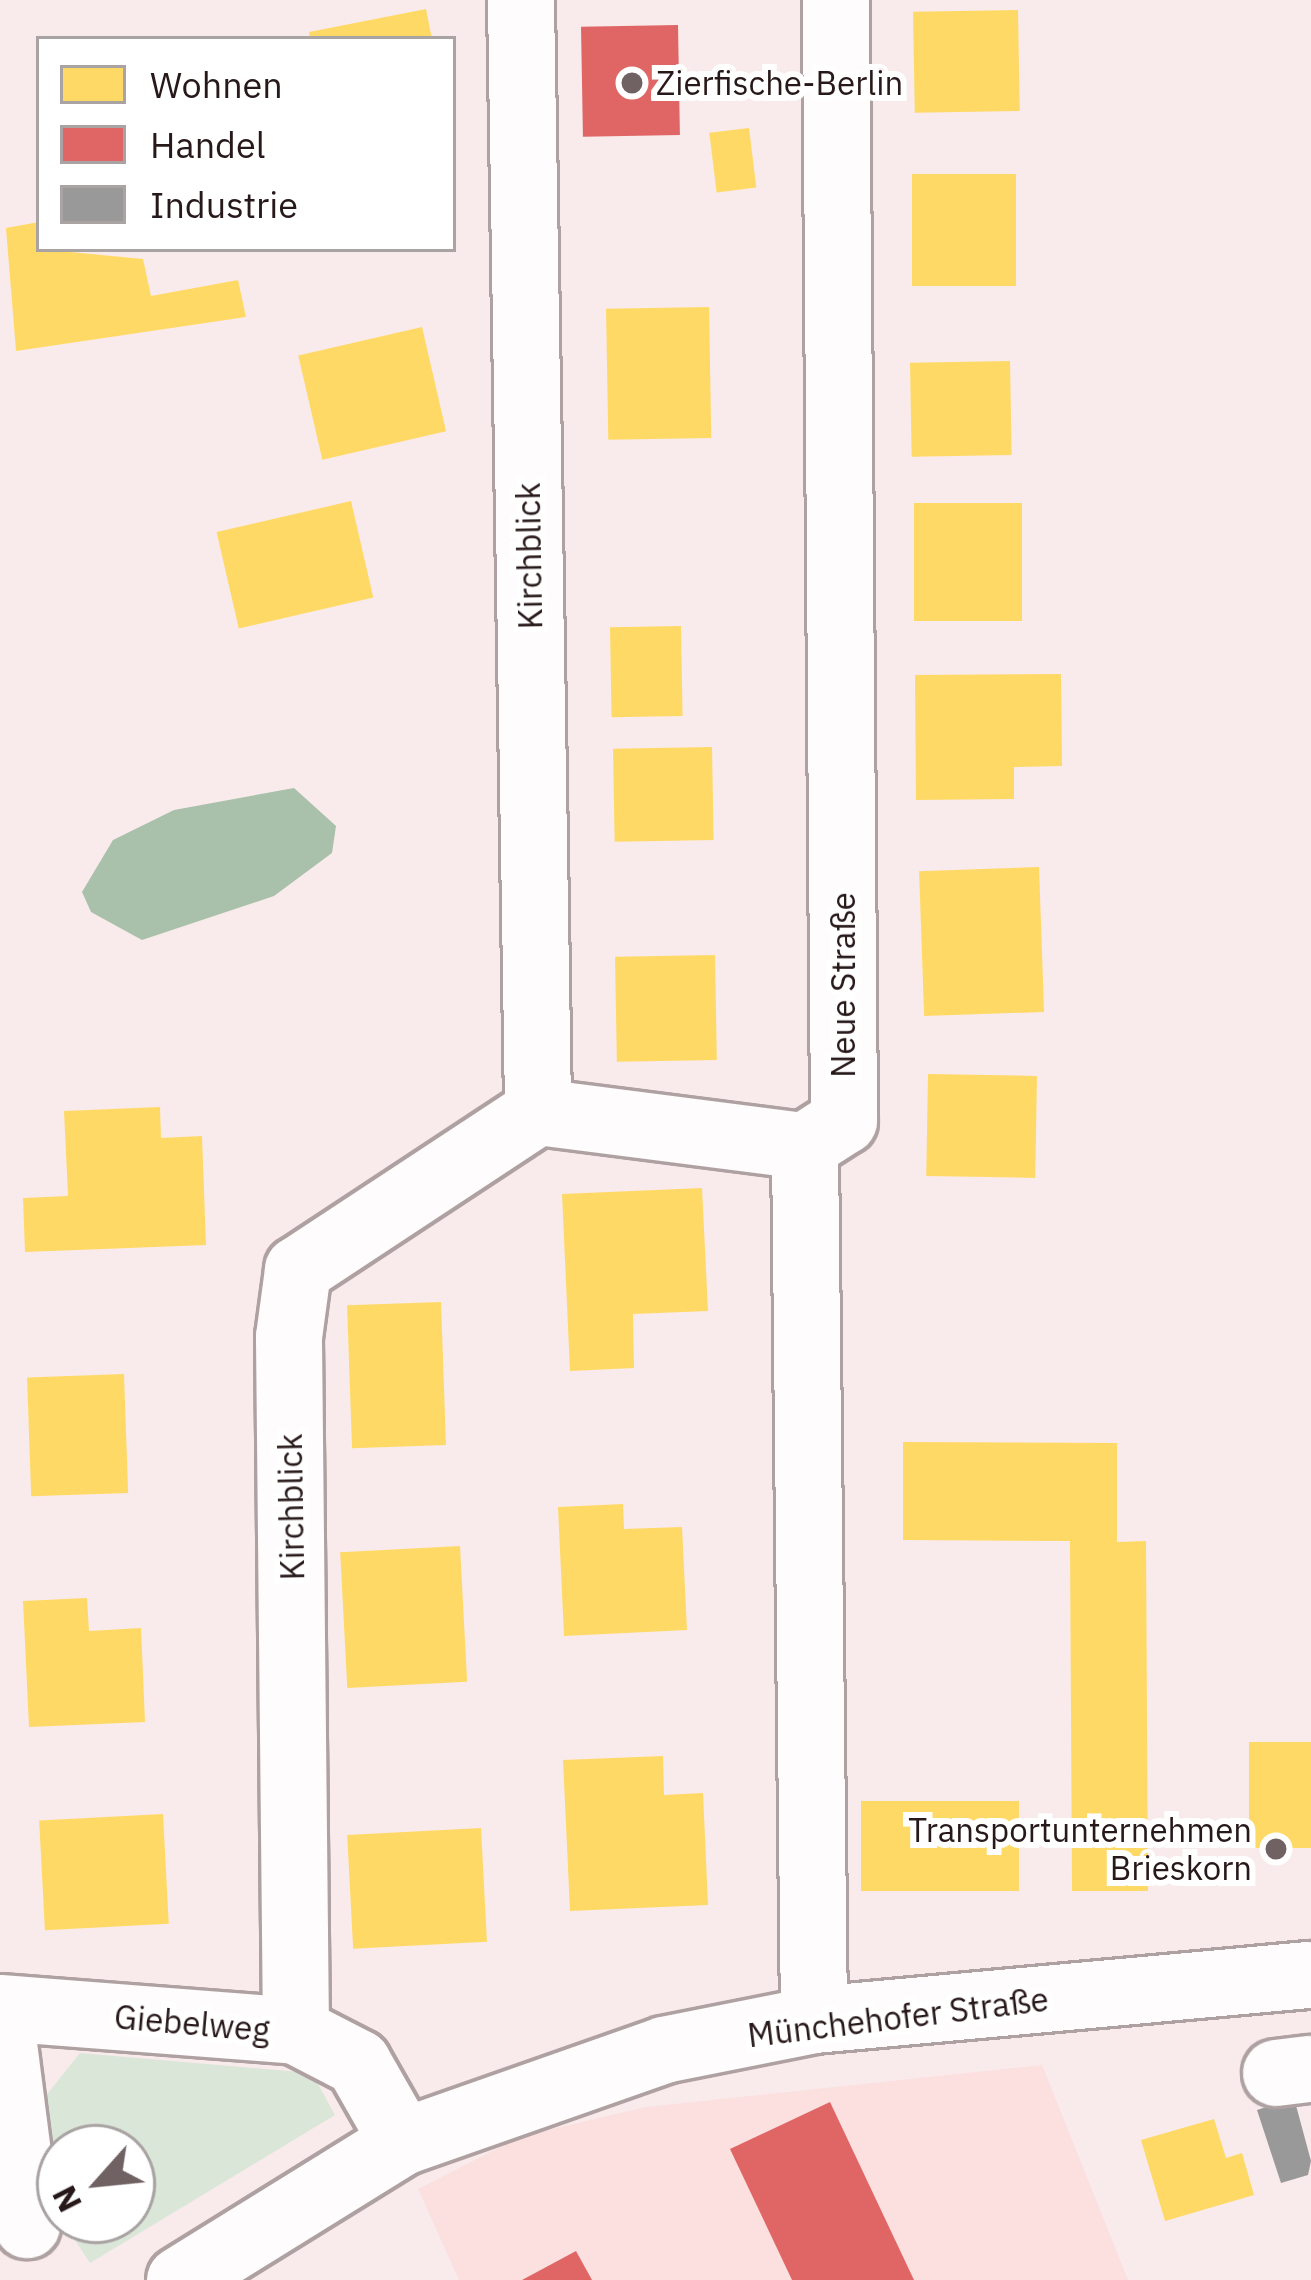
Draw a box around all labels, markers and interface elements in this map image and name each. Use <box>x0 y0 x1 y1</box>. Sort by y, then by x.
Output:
legend <box>36 36 456 252</box>
text: Wohnen <box>150 61 283 108</box>
place label: Zierfische-Berlin <box>656 63 903 103</box>
marker: Zierfische-Berlin <box>619 70 645 96</box>
text: Handel <box>150 121 266 168</box>
text: Industrie <box>150 181 298 228</box>
street label: Kirchblick <box>508 482 550 630</box>
street label: Neue Straße <box>823 892 863 1078</box>
street label: Kirchblick <box>270 1433 312 1581</box>
place label: Transportunternehmen Brieskorn <box>908 1810 1252 1888</box>
marker: Transportunternehmen Brieskorn <box>1263 1836 1289 1862</box>
street label: Münchehofer Straße <box>745 1979 1051 2055</box>
street label: Giebelweg <box>113 1996 271 2050</box>
north arrow <box>36 2124 156 2244</box>
text: N <box>42 2179 91 2220</box>

